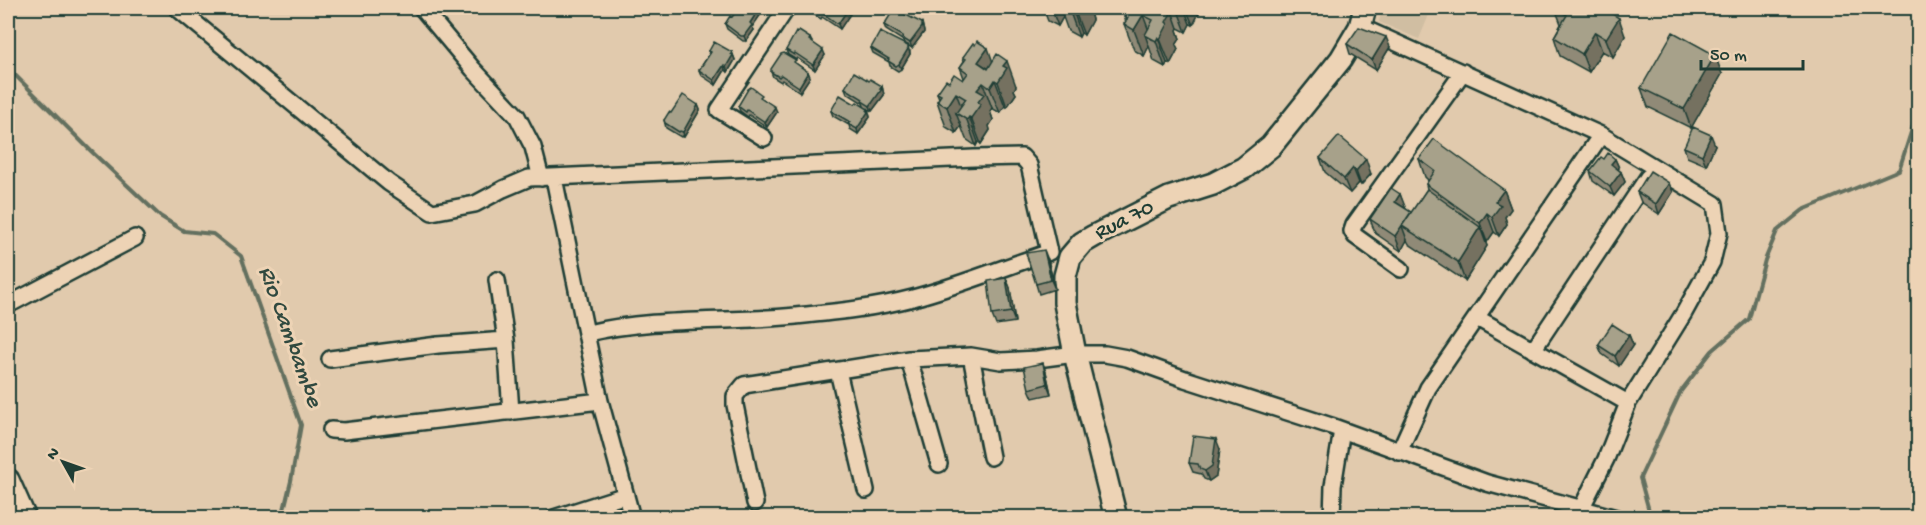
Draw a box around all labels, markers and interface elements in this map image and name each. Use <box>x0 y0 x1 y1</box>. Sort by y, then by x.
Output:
scale bar <box>1701 33 1803 71</box>
text: 50 m <box>1710 46 1747 67</box>
street label: Rua 70 <box>1091 195 1159 247</box>
water label: Rio Cambambe <box>250 263 328 413</box>
north arrow <box>33 432 93 492</box>
text: N <box>44 444 65 465</box>

